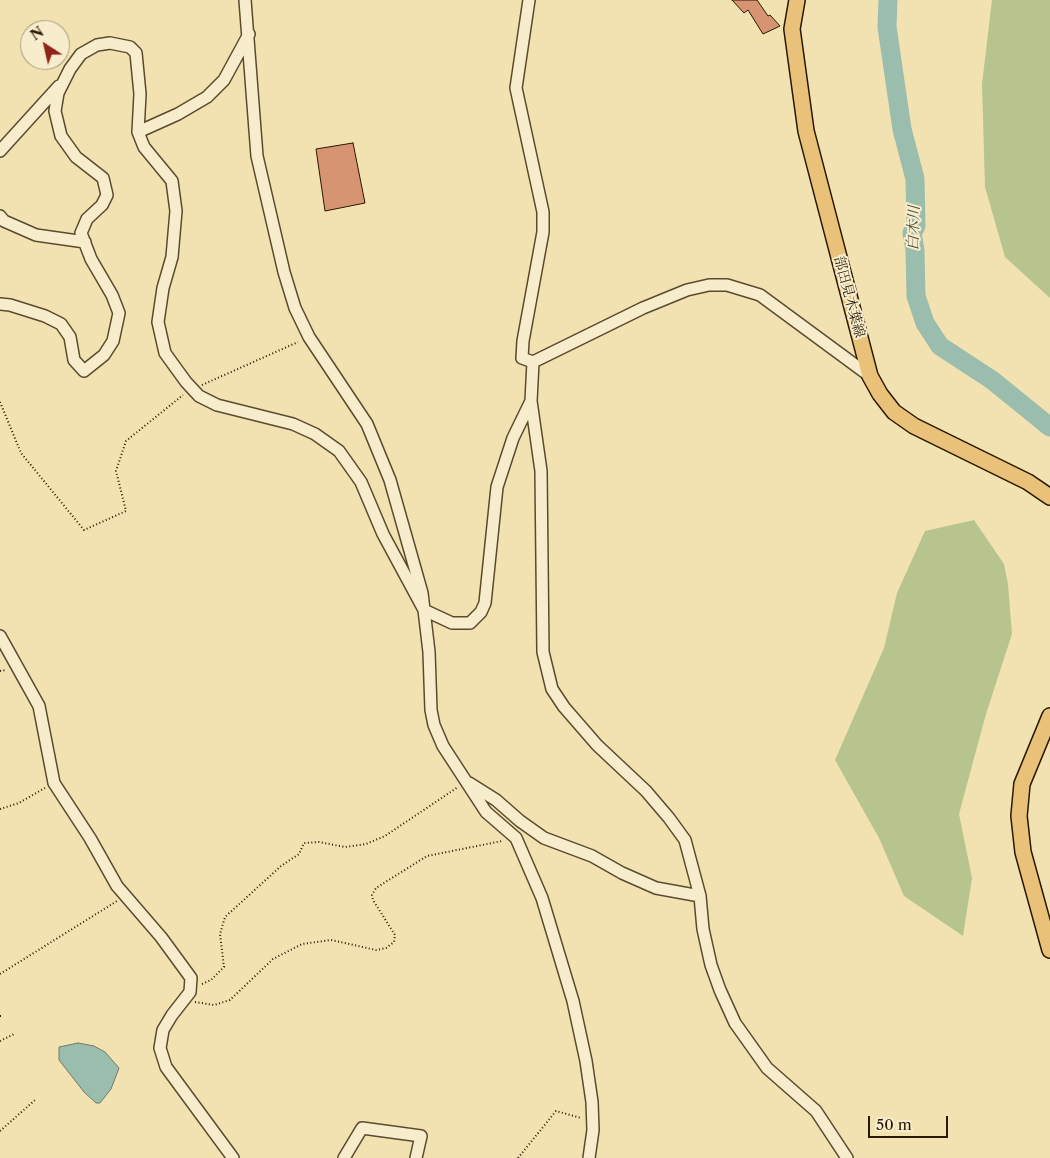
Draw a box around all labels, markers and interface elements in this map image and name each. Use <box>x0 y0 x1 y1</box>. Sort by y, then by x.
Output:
north arrow <box>20 20 70 70</box>
text: N <box>27 23 47 44</box>
water label: 白木川 <box>904 205 924 251</box>
street label: 部田見木葉線 <box>830 254 868 340</box>
scale bar <box>870 1106 950 1138</box>
text: 50 m <box>876 1115 912 1134</box>

